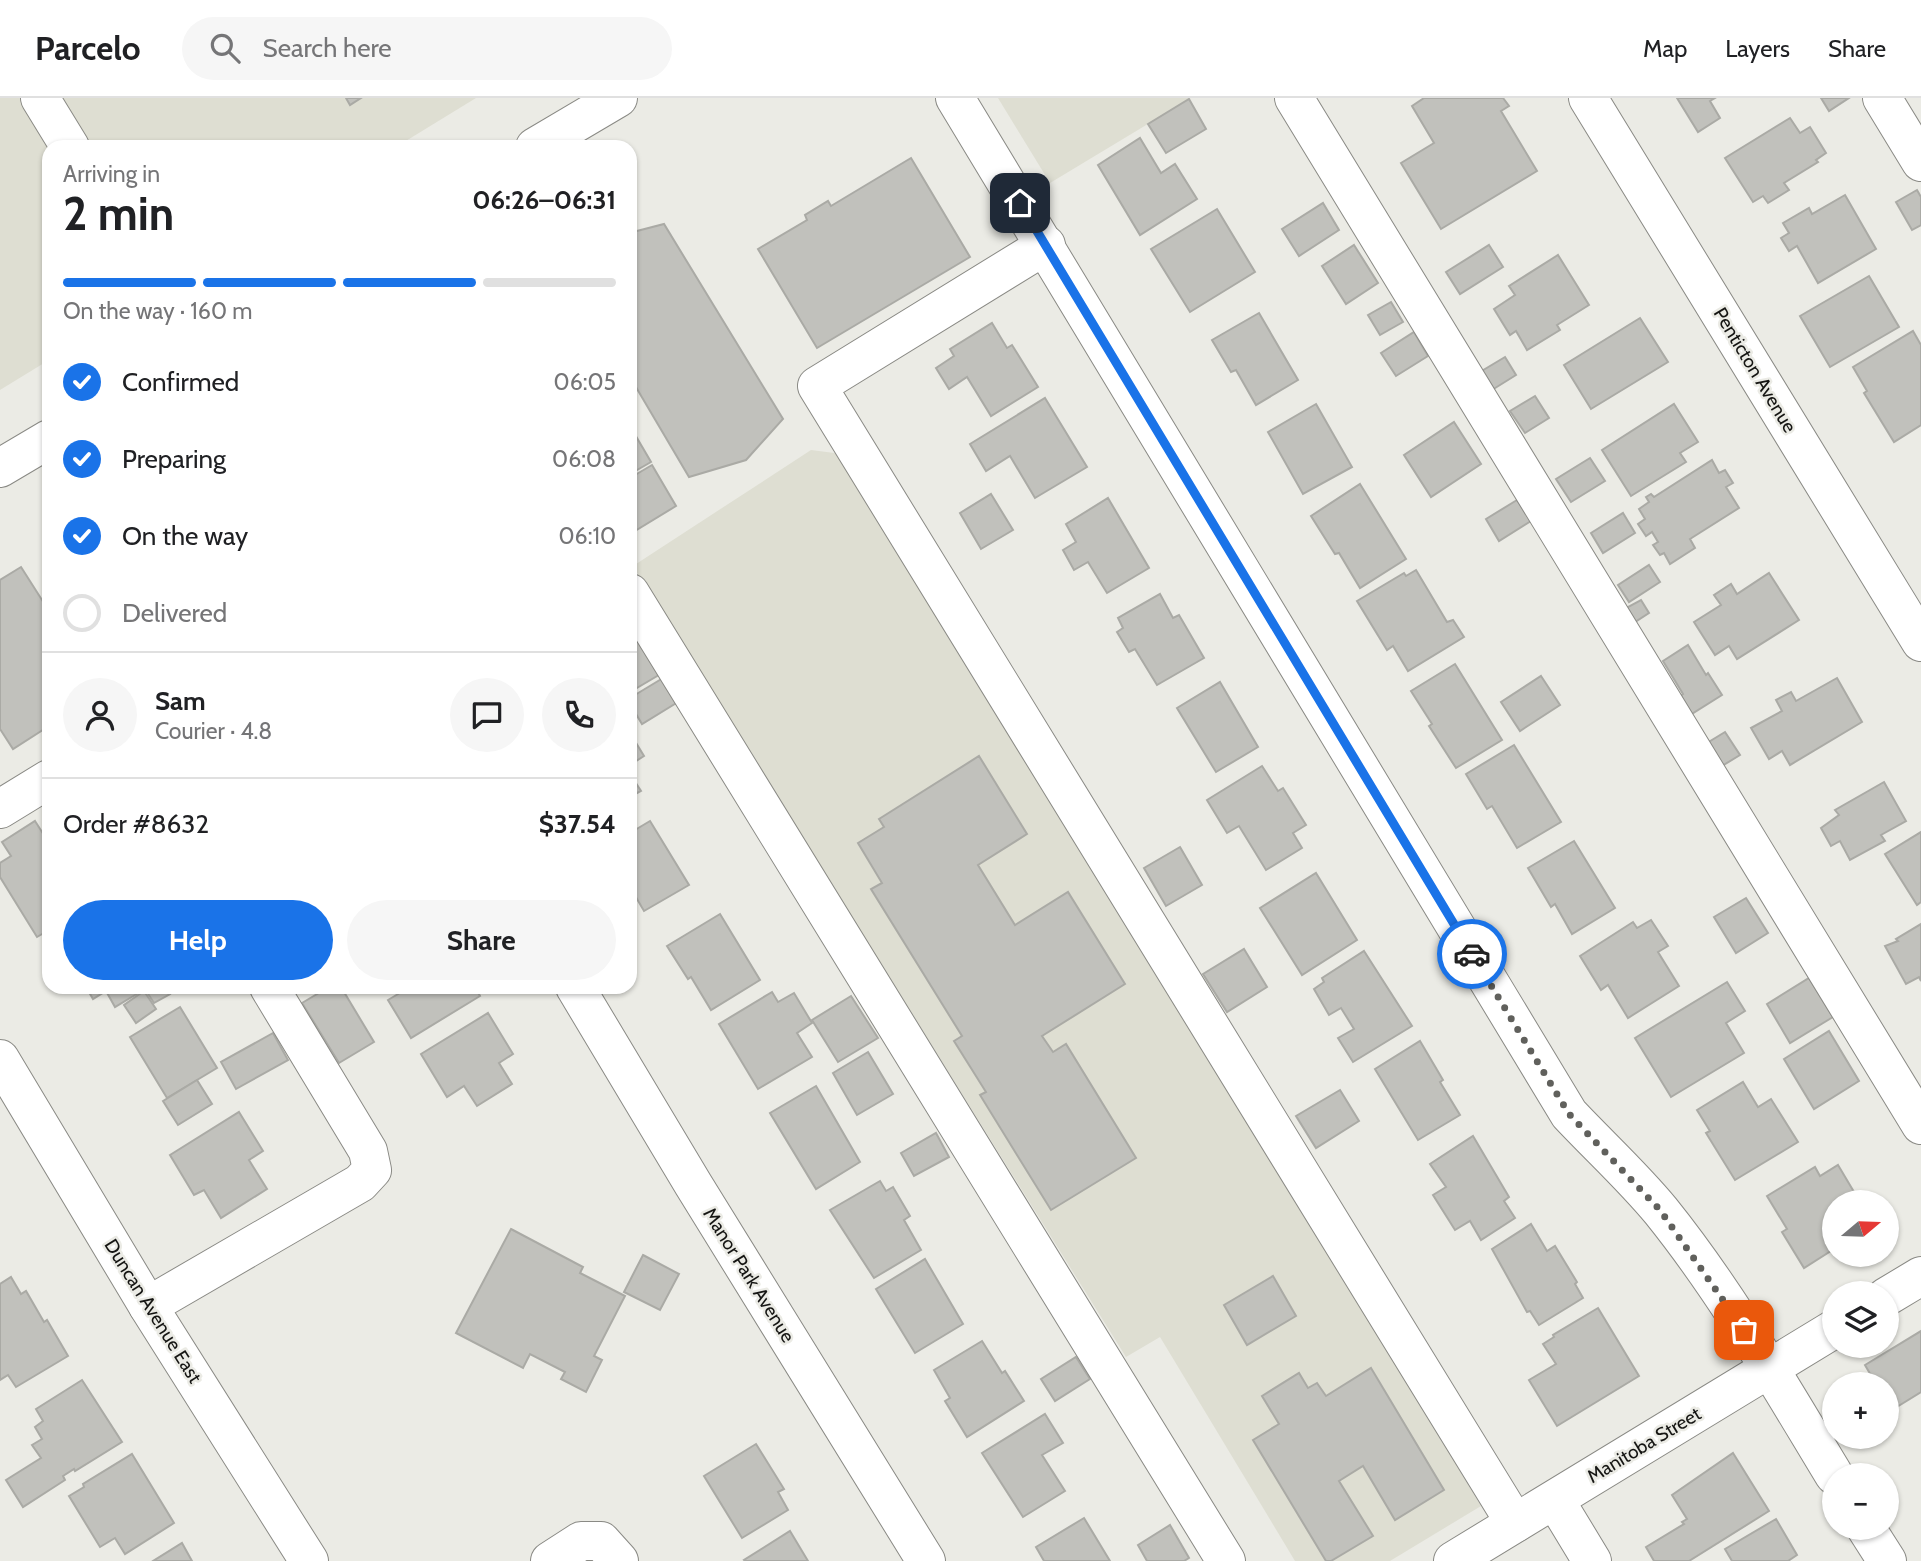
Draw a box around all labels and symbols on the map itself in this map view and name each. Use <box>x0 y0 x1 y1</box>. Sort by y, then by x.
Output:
pin <box>990 173 1050 233</box>
street label: Penticton Avenue <box>1709 303 1802 437</box>
courier <box>1437 919 1507 989</box>
north arrow <box>1822 1190 1899 1267</box>
street label: Manor Park Avenue <box>698 1203 800 1347</box>
street label: Duncan Avenue East <box>99 1235 207 1388</box>
pin <box>1714 1300 1774 1360</box>
street label: Manitoba Street <box>1583 1402 1706 1488</box>

